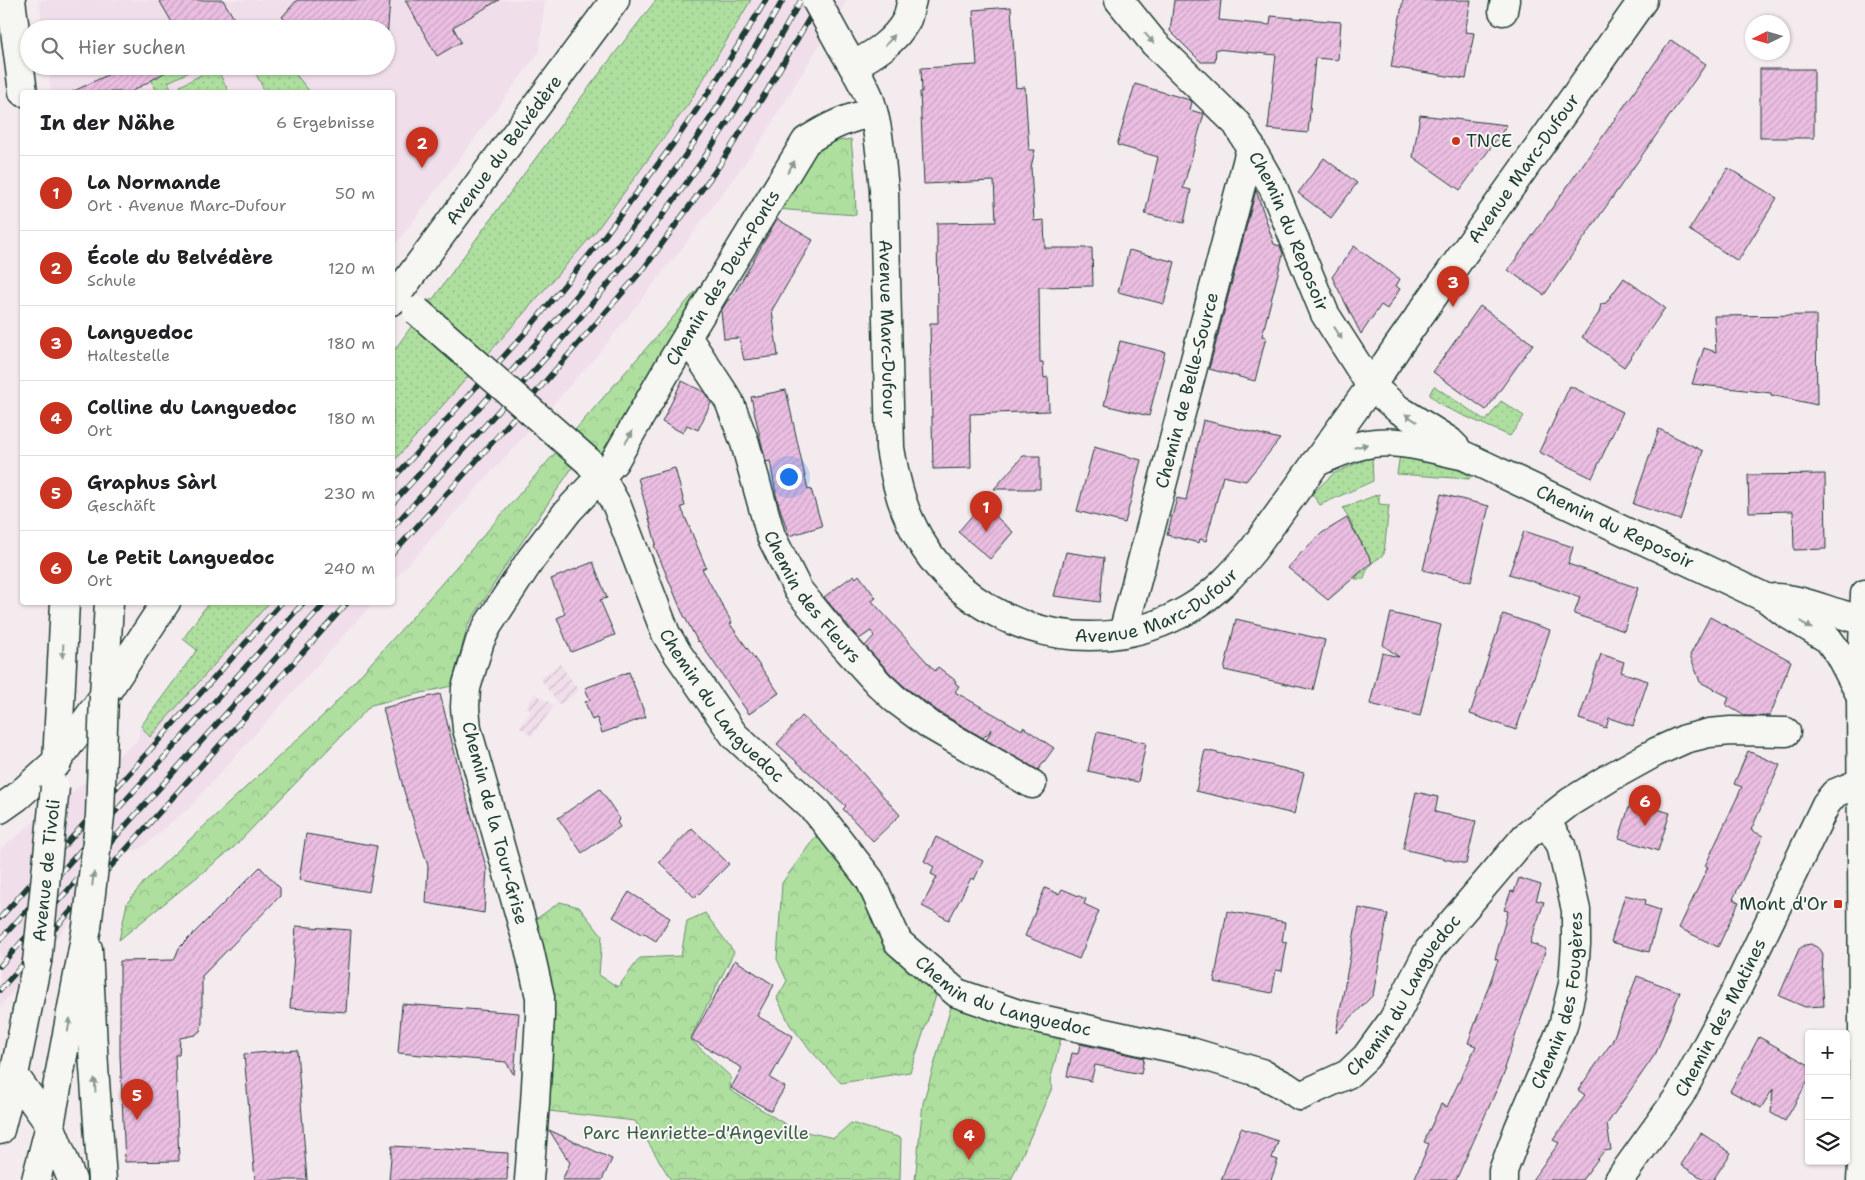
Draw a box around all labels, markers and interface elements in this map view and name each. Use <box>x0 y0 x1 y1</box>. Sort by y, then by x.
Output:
north arrow <box>1745 15 1790 60</box>
search box <box>20 20 395 75</box>
one-way arrow <box>1144 31 1155 44</box>
icon: search <box>38 34 66 62</box>
one-way arrow <box>884 34 896 46</box>
text: Hier suchen <box>78 35 186 60</box>
street label: Avenue du Belvédère <box>440 70 567 230</box>
street label: Avenue Marc-Dufour <box>1462 89 1585 248</box>
text: In der Nähe <box>40 109 175 137</box>
text: 6 Ergebnisse <box>276 112 375 133</box>
pin: 2 <box>406 127 438 168</box>
place label: TNCE <box>1466 129 1512 153</box>
marker: TNCE <box>1450 135 1462 147</box>
street label: Chemin du Reposoir <box>1243 147 1335 315</box>
one-way arrow <box>786 161 795 174</box>
text: La Normande <box>87 170 221 195</box>
text: 1 <box>52 183 60 204</box>
text: 50 m <box>335 183 375 204</box>
street label: Chemin des Deux-Ponts <box>660 185 786 370</box>
text: Ort · Avenue Marc-Dufour <box>87 195 287 216</box>
street label: Avenue Marc-Dufour <box>873 239 901 418</box>
text: École du Belvédère <box>87 245 273 270</box>
text: 2 <box>50 258 62 279</box>
text: 120 m <box>328 258 375 279</box>
pin: 3 <box>1437 266 1469 307</box>
text: Schule <box>87 270 136 291</box>
street label: Chemin de Belle-Source <box>1150 289 1224 491</box>
text: Languedoc <box>87 320 193 345</box>
one-way arrow <box>1333 326 1342 339</box>
text: 3 <box>50 333 62 354</box>
text: 180 m <box>327 333 375 354</box>
text: Haltestelle <box>87 345 170 366</box>
text: Colline du Languedoc <box>87 395 297 420</box>
text: 4 <box>50 408 62 429</box>
text: 180 m <box>327 408 375 429</box>
one-way arrow <box>1404 413 1417 423</box>
text: Ort <box>87 420 113 441</box>
one-way arrow <box>624 431 633 444</box>
one-way arrow <box>1353 442 1368 450</box>
your location <box>776 464 802 490</box>
text: Graphus Sàrl <box>87 470 217 495</box>
street label: Chemin du Reposoir <box>1532 479 1698 574</box>
text: 5 <box>51 483 61 504</box>
text: 230 m <box>323 483 375 504</box>
pin: 1 <box>970 491 1002 532</box>
text: Geschäft <box>87 495 156 516</box>
street label: Chemin des Fleurs <box>758 526 867 669</box>
text: Le Petit Languedoc <box>87 545 275 570</box>
text: 6 <box>50 558 62 579</box>
text: 240 m <box>323 558 375 579</box>
street label: Avenue Marc-Dufour <box>1074 563 1244 648</box>
text: Ort <box>87 570 113 591</box>
one-way arrow <box>1799 621 1812 630</box>
street label: Chemin du Languedoc <box>654 624 790 788</box>
one-way arrow <box>59 643 67 659</box>
street label: Chemin de la Tour-Grise <box>456 719 534 927</box>
pin: 6 <box>1629 785 1661 826</box>
street label: Avenue de Tivoli <box>27 798 66 943</box>
one-way arrow <box>89 871 97 887</box>
place label: Mont d'Or <box>1739 892 1828 916</box>
marker: Mont d'Or <box>1832 898 1844 910</box>
street label: Chemin du Languedoc <box>1341 909 1466 1082</box>
street label: Chemin des Fougères <box>1525 912 1588 1093</box>
street label: Chemin des Matines <box>1669 934 1772 1101</box>
street label: Chemin du Languedoc <box>910 950 1094 1042</box>
one-way arrow <box>65 1017 73 1033</box>
map controls <box>1805 1030 1850 1165</box>
button: + <box>1805 1030 1850 1075</box>
button: − <box>1805 1075 1850 1120</box>
one-way arrow <box>91 1077 99 1093</box>
pin: 5 <box>121 1079 153 1120</box>
pin: 4 <box>953 1119 985 1160</box>
button: layers <box>1805 1120 1850 1165</box>
park label: Parc Henriette-d'Angeville <box>583 1121 809 1145</box>

